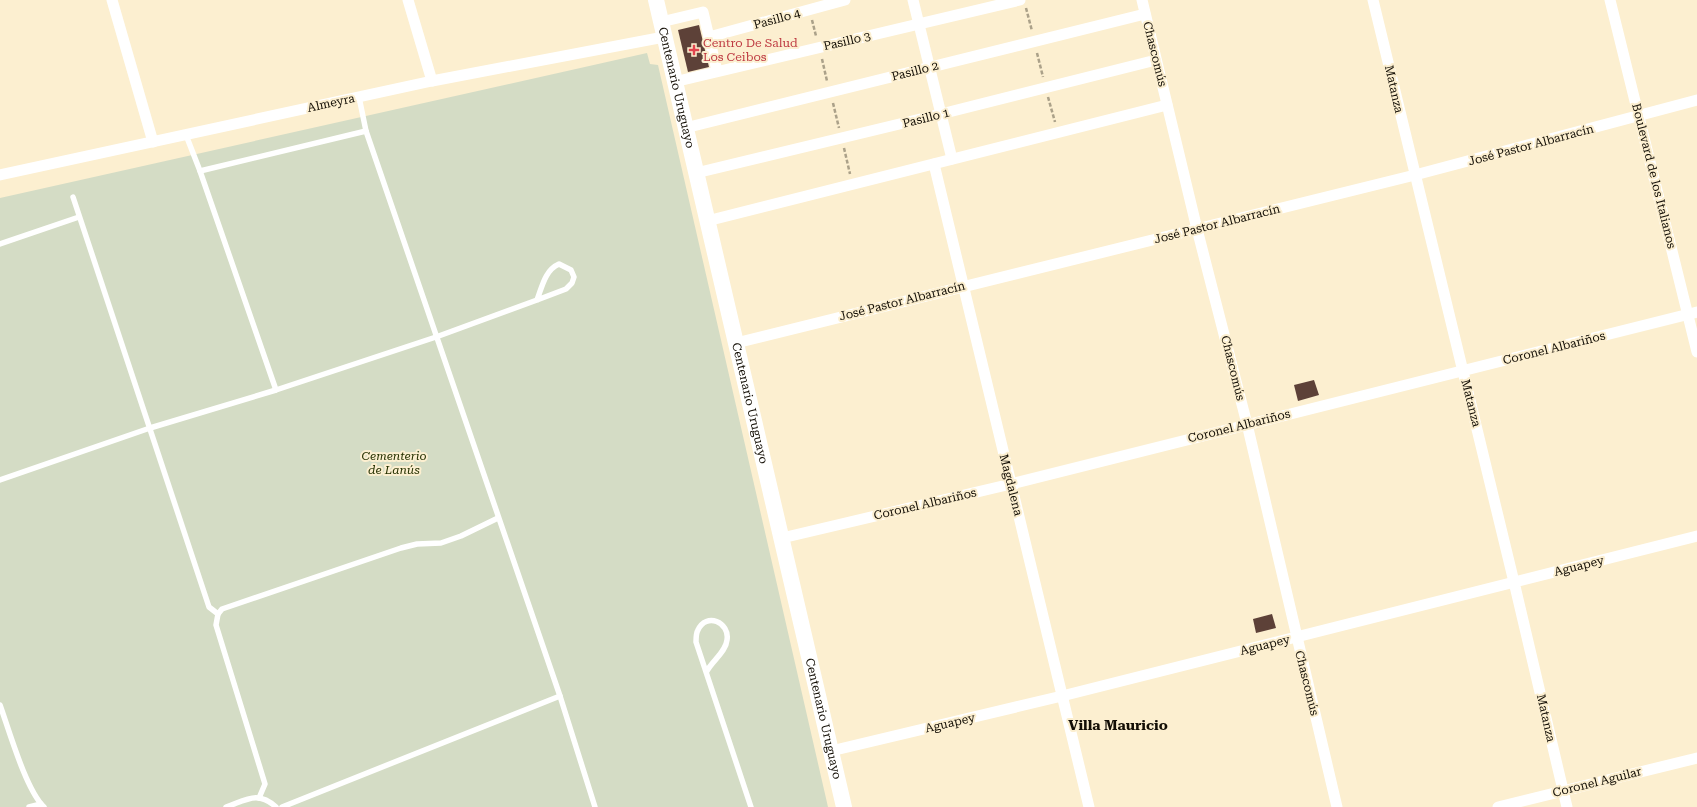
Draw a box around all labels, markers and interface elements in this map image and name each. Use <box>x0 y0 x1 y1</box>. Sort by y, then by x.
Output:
street label: Pasillo 4 <box>752 6 802 32</box>
street label: Chascomús <box>1140 20 1170 88</box>
street label: Centenario Uruguayo <box>656 26 697 150</box>
street label: Pasillo 3 <box>822 29 872 53</box>
place label: Centro De Salud Los Ceibos <box>703 36 798 64</box>
marker: Centro De Salud Los Ceibos <box>688 44 700 56</box>
street label: Pasillo 2 <box>890 58 940 84</box>
street label: Matanza <box>1382 64 1406 115</box>
street label: Almeyra <box>306 91 356 115</box>
street label: Boulevard de los Italianos <box>1629 102 1679 250</box>
street label: Pasillo 1 <box>901 105 951 131</box>
street label: José Pastor Albarracín <box>1467 121 1596 168</box>
street label: José Pastor Albarracín <box>1153 202 1282 246</box>
street label: José Pastor Albarracín <box>838 279 967 323</box>
street label: Coronel Albariños <box>1501 328 1607 368</box>
street label: Chascomús <box>1218 334 1248 402</box>
street label: Centenario Uruguayo <box>729 341 771 465</box>
street label: Matanza <box>1458 378 1484 429</box>
street label: Coronel Albariños <box>1186 406 1292 446</box>
park label: Cementerio de Lanús <box>362 449 426 477</box>
street label: Magdalena <box>997 453 1026 518</box>
street label: Coronel Albariños <box>872 485 978 523</box>
street label: Aguapey <box>1553 553 1606 579</box>
street label: Aguapey <box>1239 632 1292 658</box>
street label: Chascomús <box>1292 649 1322 717</box>
street label: Centenario Uruguayo <box>803 657 844 781</box>
street label: Matanza <box>1534 693 1558 744</box>
street label: Aguapey <box>924 710 977 736</box>
district label: Villa Mauricio <box>1068 717 1168 733</box>
street label: Coronel Aguilar <box>1551 764 1643 800</box>

